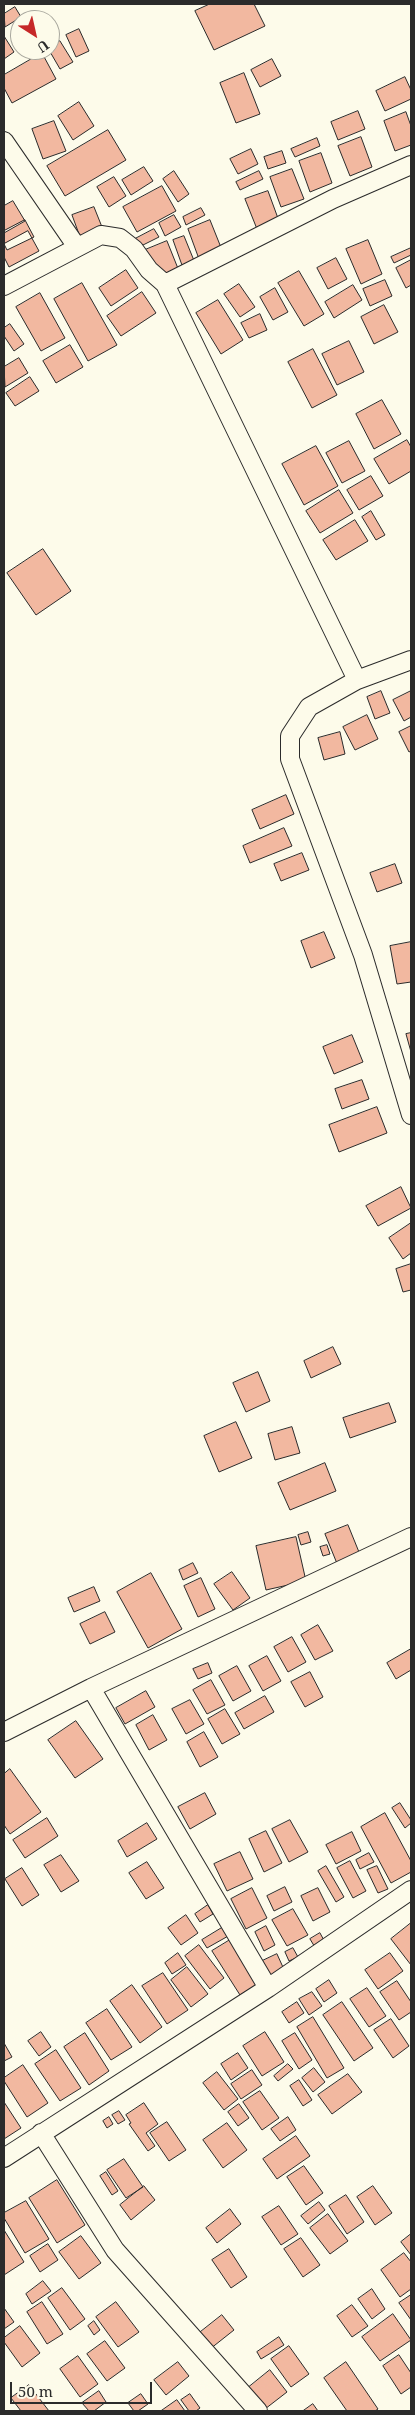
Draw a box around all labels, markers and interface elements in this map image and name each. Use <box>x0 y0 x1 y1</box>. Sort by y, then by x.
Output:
north arrow <box>10 10 60 60</box>
text: U <box>34 36 53 58</box>
scale bar <box>12 2372 155 2404</box>
text: 50 m <box>18 2381 53 2401</box>

